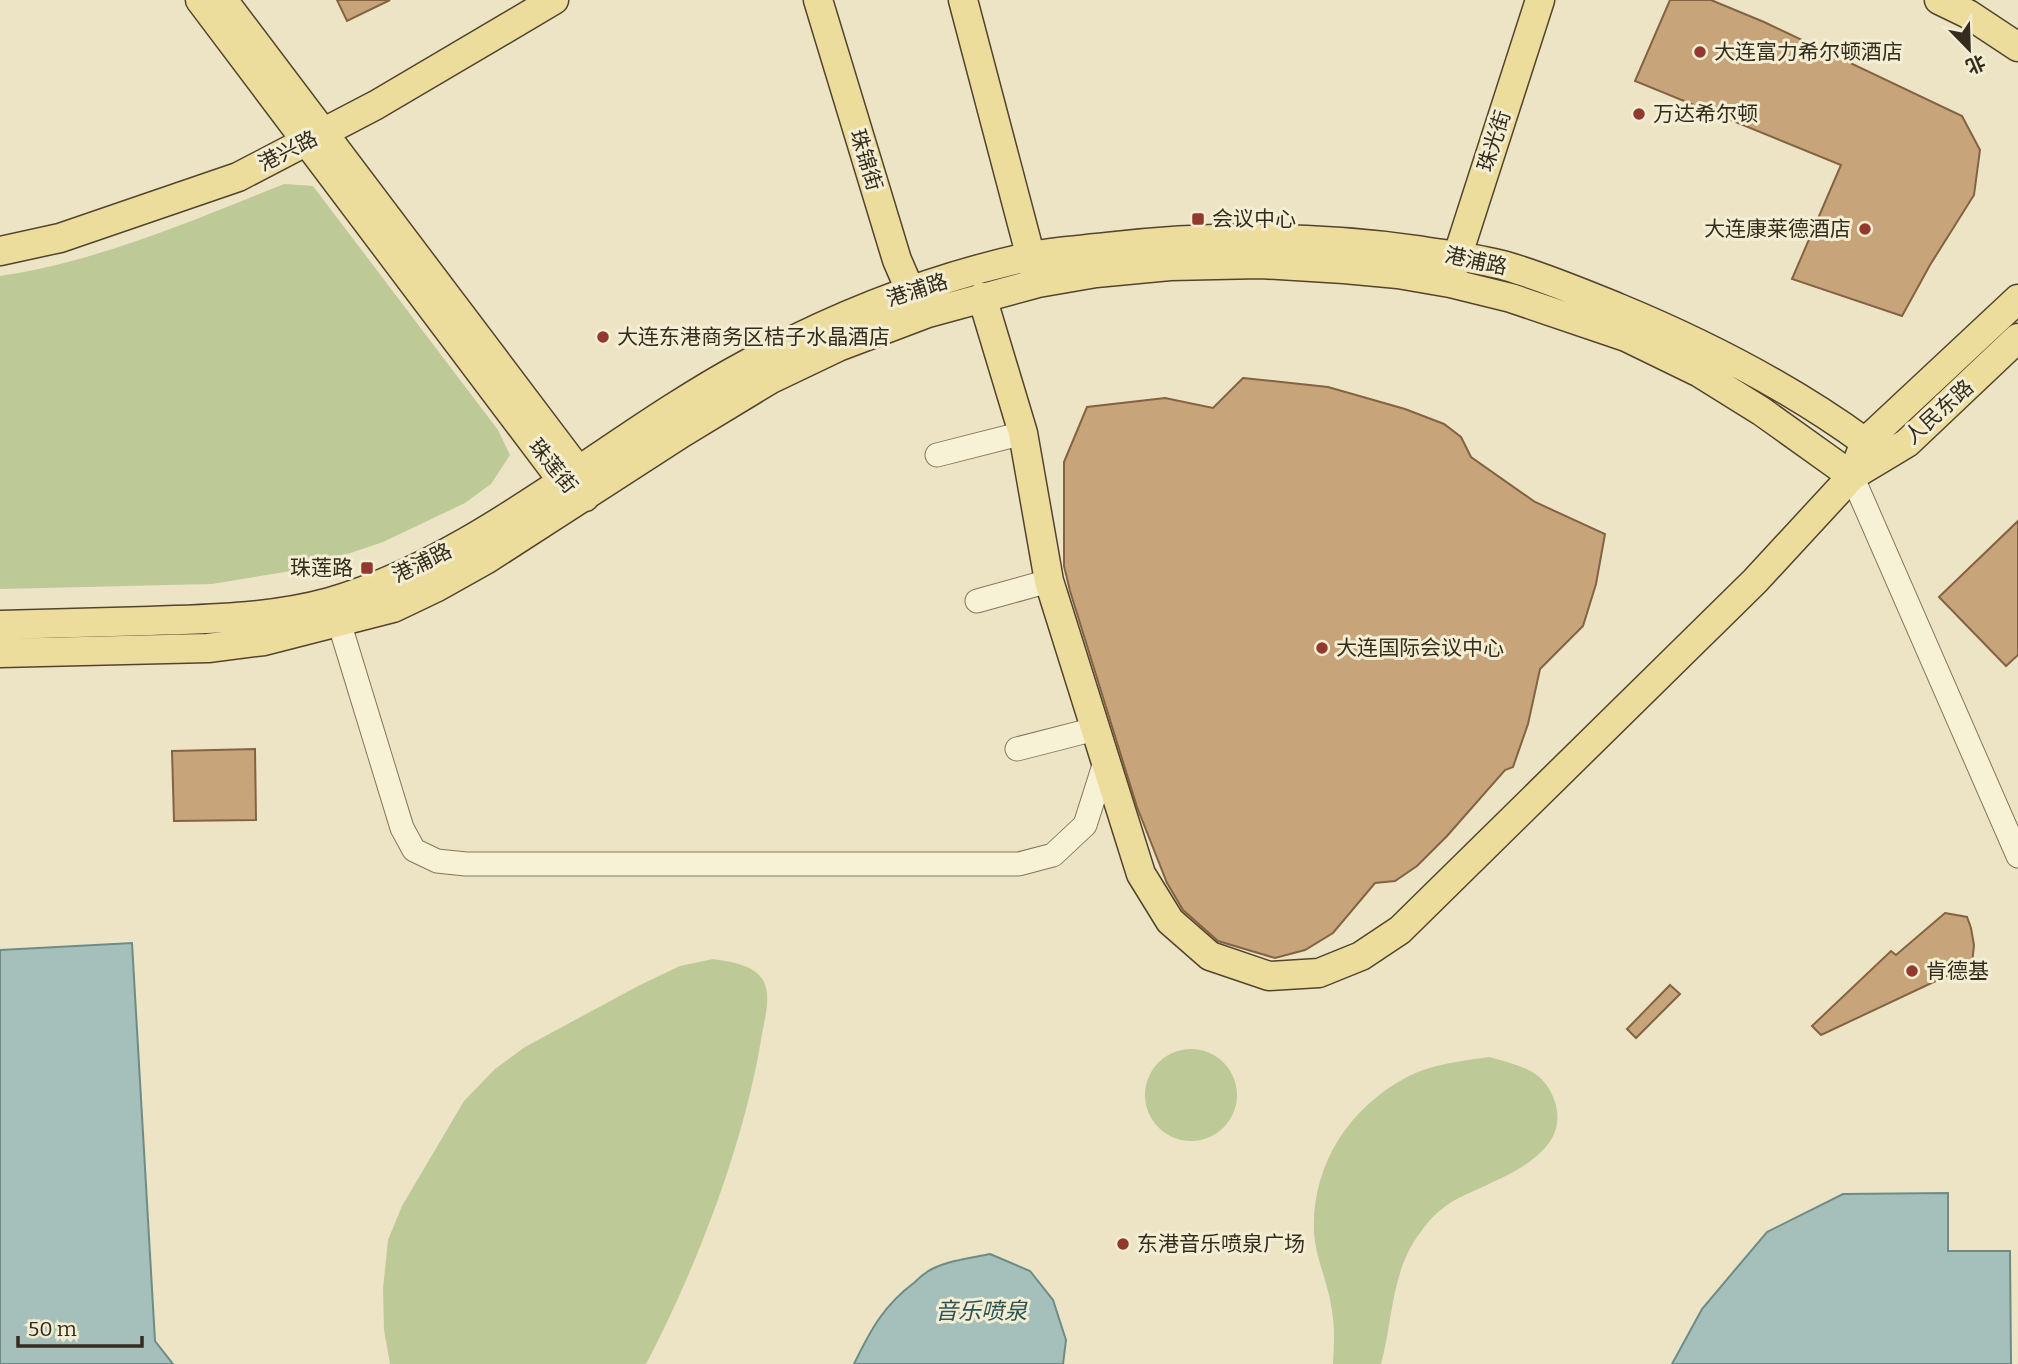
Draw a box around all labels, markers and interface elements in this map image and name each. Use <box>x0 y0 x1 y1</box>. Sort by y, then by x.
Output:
north arrow <box>1934 14 2004 84</box>
place label: 大连富力希尔顿酒店 <box>1714 39 1903 65</box>
marker: 大连富力希尔顿酒店 <box>1692 44 1708 60</box>
text: 北 <box>1962 50 1989 78</box>
place label: 万达希尔顿 <box>1653 101 1758 127</box>
marker: 万达希尔顿 <box>1631 106 1647 122</box>
street label: 珠光街 <box>1472 107 1516 175</box>
street label: 港兴路 <box>254 125 322 177</box>
street label: 珠锦街 <box>844 126 888 194</box>
place label: 会议中心 <box>1212 206 1296 232</box>
marker: 会议中心 <box>1190 211 1206 227</box>
place label: 大连康莱德酒店 <box>1704 216 1851 242</box>
marker: 大连康莱德酒店 <box>1857 221 1873 237</box>
street label: 港浦路 <box>1442 242 1510 280</box>
street label: 港浦路 <box>883 268 951 312</box>
place label: 大连东港商务区桔子水晶酒店 <box>617 324 890 350</box>
marker: 大连东港商务区桔子水晶酒店 <box>595 329 611 345</box>
street label: 人民东路 <box>1899 374 1979 450</box>
street label: 珠莲街 <box>523 433 583 499</box>
street label: 港浦路 <box>388 538 456 588</box>
place label: 珠莲路 <box>290 555 353 581</box>
marker: 珠莲路 <box>359 560 375 576</box>
place label: 大连国际会议中心 <box>1336 635 1504 661</box>
marker: 大连国际会议中心 <box>1314 640 1330 656</box>
place label: 肯德基 <box>1926 958 1989 984</box>
marker: 肯德基 <box>1904 963 1920 979</box>
place label: 东港音乐喷泉广场 <box>1137 1231 1305 1257</box>
marker: 东港音乐喷泉广场 <box>1115 1236 1131 1252</box>
water label: 音乐喷泉 <box>935 1297 1028 1325</box>
scale bar <box>18 1304 142 1348</box>
text: 50 m <box>28 1316 77 1342</box>

